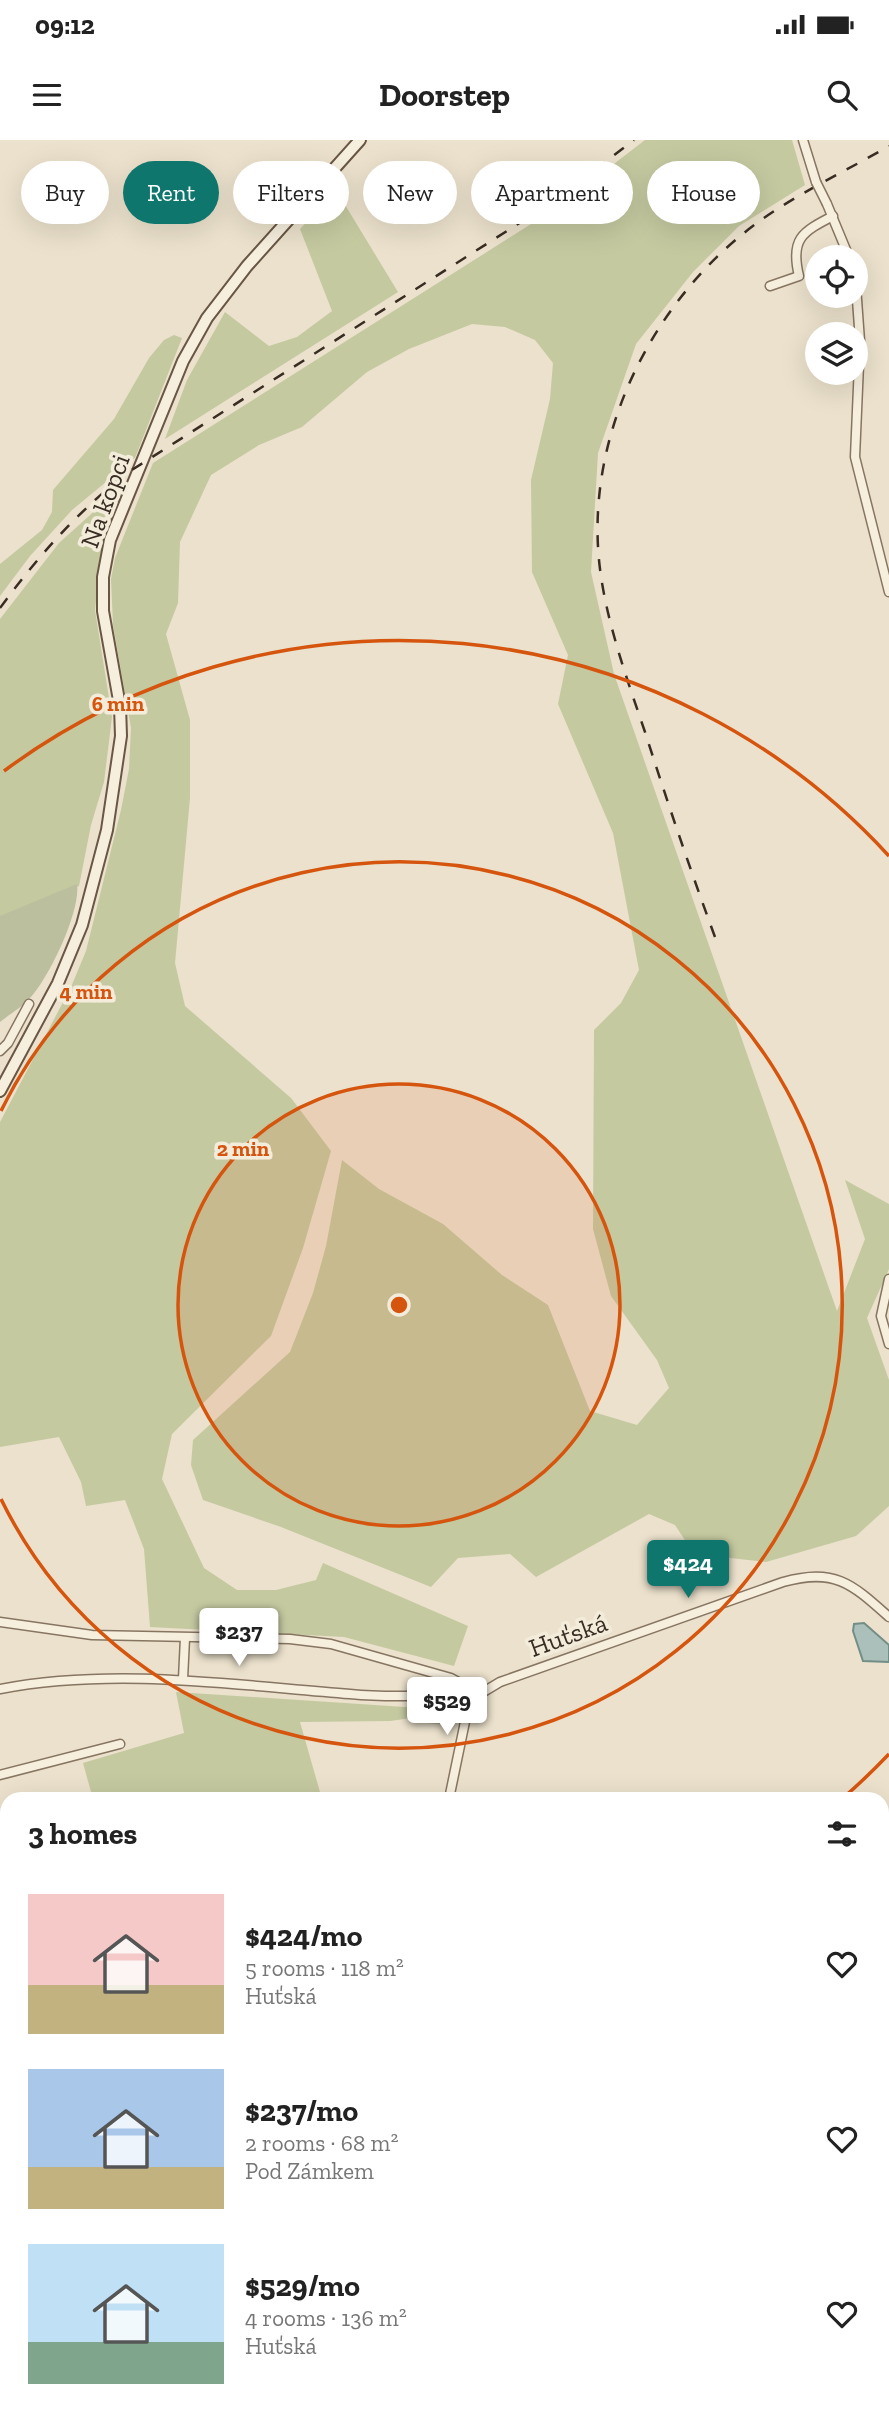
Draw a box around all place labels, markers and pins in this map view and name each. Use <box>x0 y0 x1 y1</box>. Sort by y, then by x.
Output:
centre of rings <box>387 1293 411 1317</box>
pin: $424 <box>647 1540 729 1600</box>
pin: $237 <box>198 1608 280 1668</box>
pin: $529 <box>406 1678 488 1737</box>

